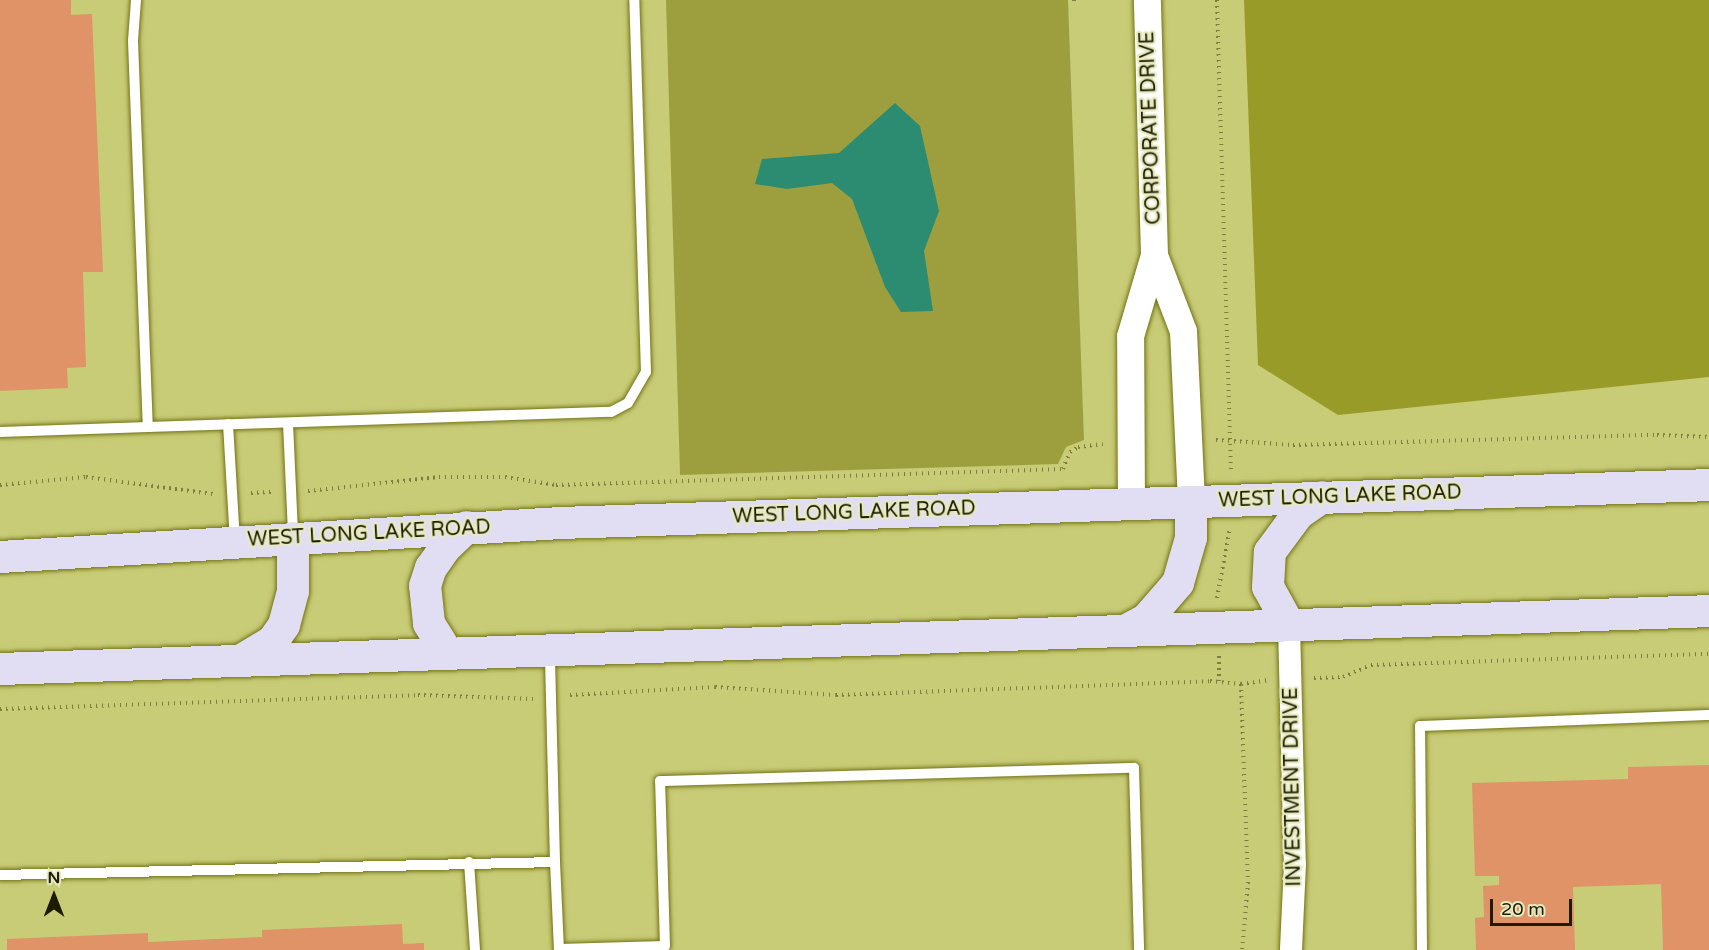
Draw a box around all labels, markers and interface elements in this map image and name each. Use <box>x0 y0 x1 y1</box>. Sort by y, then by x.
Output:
street label: CORPORATE DRIVE <box>1136 31 1166 225</box>
street label: WEST LONG LAKE ROAD <box>1218 481 1462 513</box>
street label: WEST LONG LAKE ROAD <box>732 497 976 529</box>
street label: WEST LONG LAKE ROAD <box>247 516 491 552</box>
street label: INVESTMENT DRIVE <box>1279 687 1307 887</box>
north arrow <box>24 866 84 926</box>
text: N <box>48 868 60 888</box>
scale bar <box>1493 887 1576 925</box>
text: 20 m <box>1501 898 1545 920</box>

